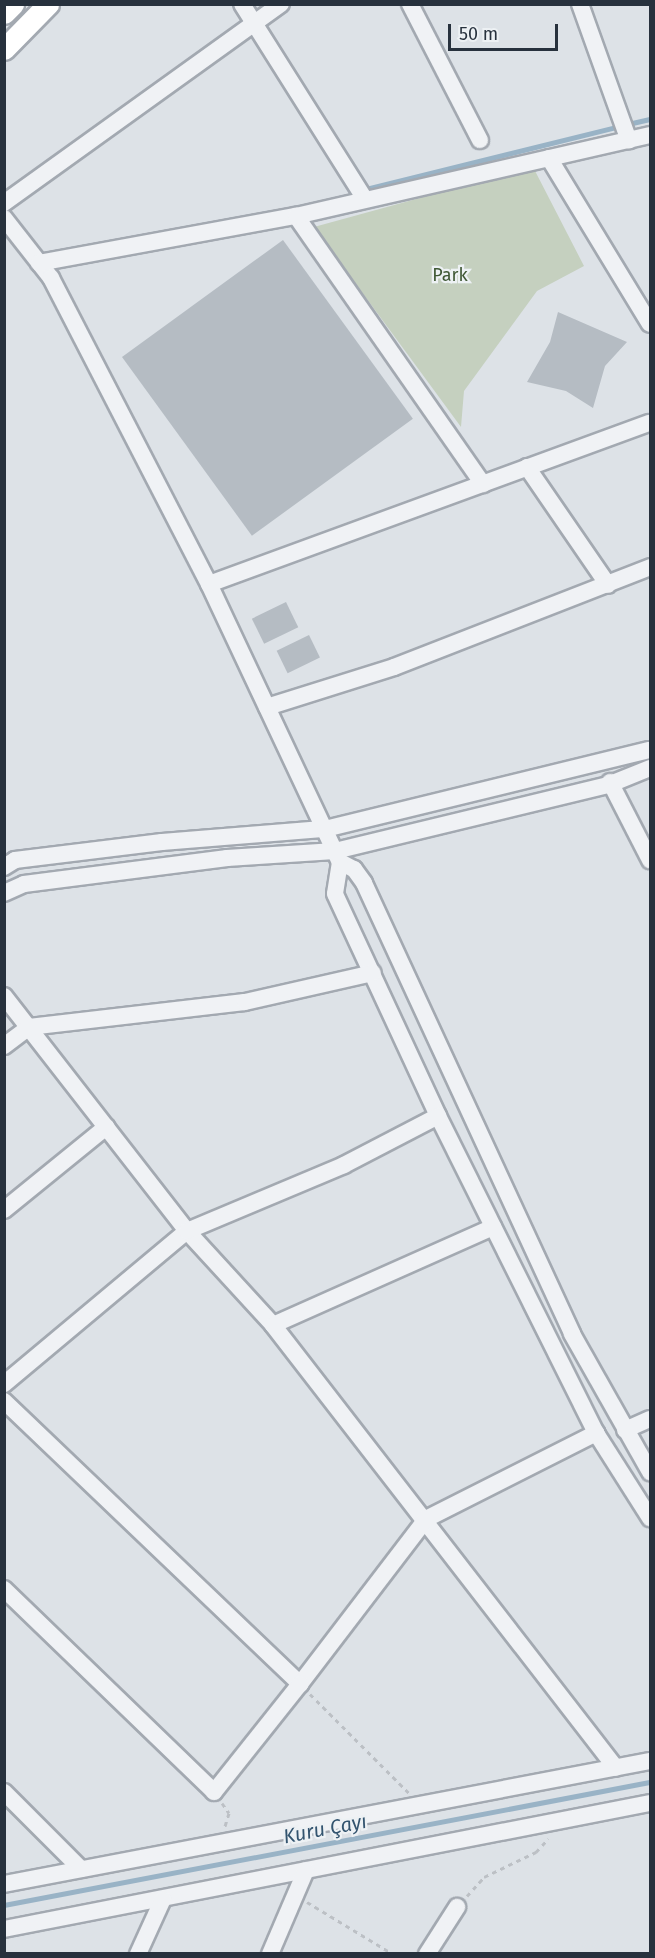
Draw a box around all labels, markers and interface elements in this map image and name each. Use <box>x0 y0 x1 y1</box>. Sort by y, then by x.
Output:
scale bar <box>451 12 560 50</box>
text: 50 m <box>459 23 498 45</box>
park label: Park <box>432 264 468 286</box>
water label: Kuru Çayı <box>281 1809 369 1849</box>

